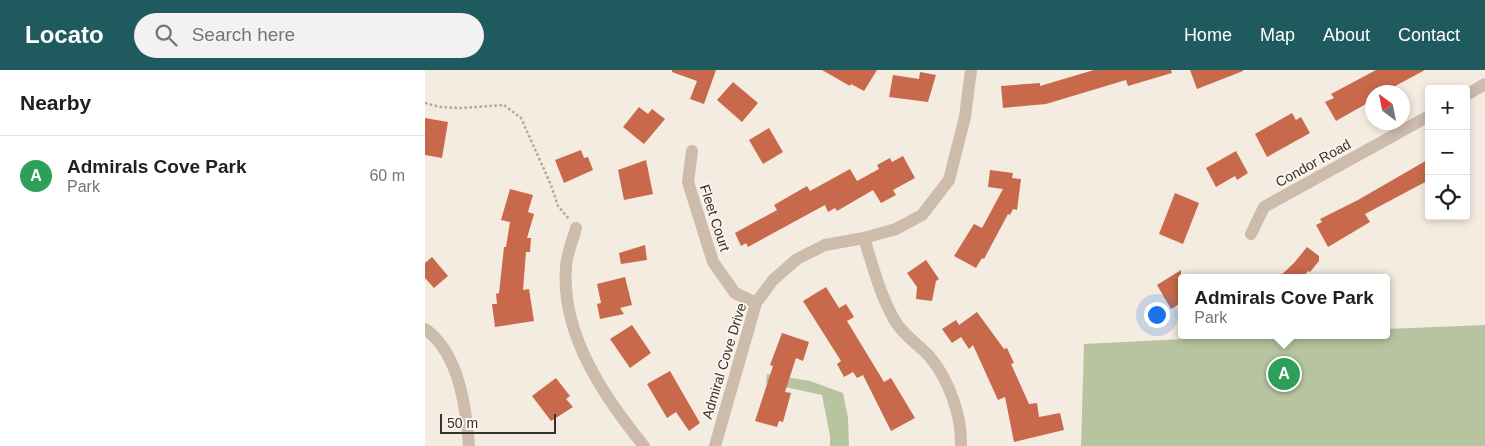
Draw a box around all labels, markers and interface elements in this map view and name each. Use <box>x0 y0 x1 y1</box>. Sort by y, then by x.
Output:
search box <box>134 13 484 58</box>
text: Locato <box>25 21 104 48</box>
icon: search <box>152 21 180 49</box>
text: Search here <box>192 24 295 45</box>
text: Home <box>1184 25 1232 45</box>
text: Map <box>1260 25 1295 45</box>
text: About <box>1323 25 1370 45</box>
text: Contact <box>1398 25 1460 45</box>
north arrow <box>1365 85 1410 130</box>
map controls <box>1425 85 1470 220</box>
button: + <box>1425 85 1470 130</box>
text: Nearby <box>20 91 91 114</box>
button: − <box>1425 130 1470 175</box>
street label: Condor Road <box>1273 136 1353 190</box>
text: Admirals Cove Park <box>67 156 247 177</box>
text: A <box>30 167 42 184</box>
text: 60 m <box>369 167 405 184</box>
button: locate <box>1425 175 1470 220</box>
text: Park <box>67 178 100 195</box>
street label: Fleet Court <box>697 183 733 254</box>
popup <box>1178 274 1390 339</box>
text: Admirals Cove Park <box>1194 287 1374 308</box>
street label: Admiral Cove Drive <box>699 301 749 421</box>
your location <box>1144 302 1170 328</box>
text: Park <box>1194 309 1227 326</box>
pin: A <box>1268 355 1300 393</box>
scale bar <box>440 411 556 434</box>
text: 50 m <box>447 415 478 431</box>

